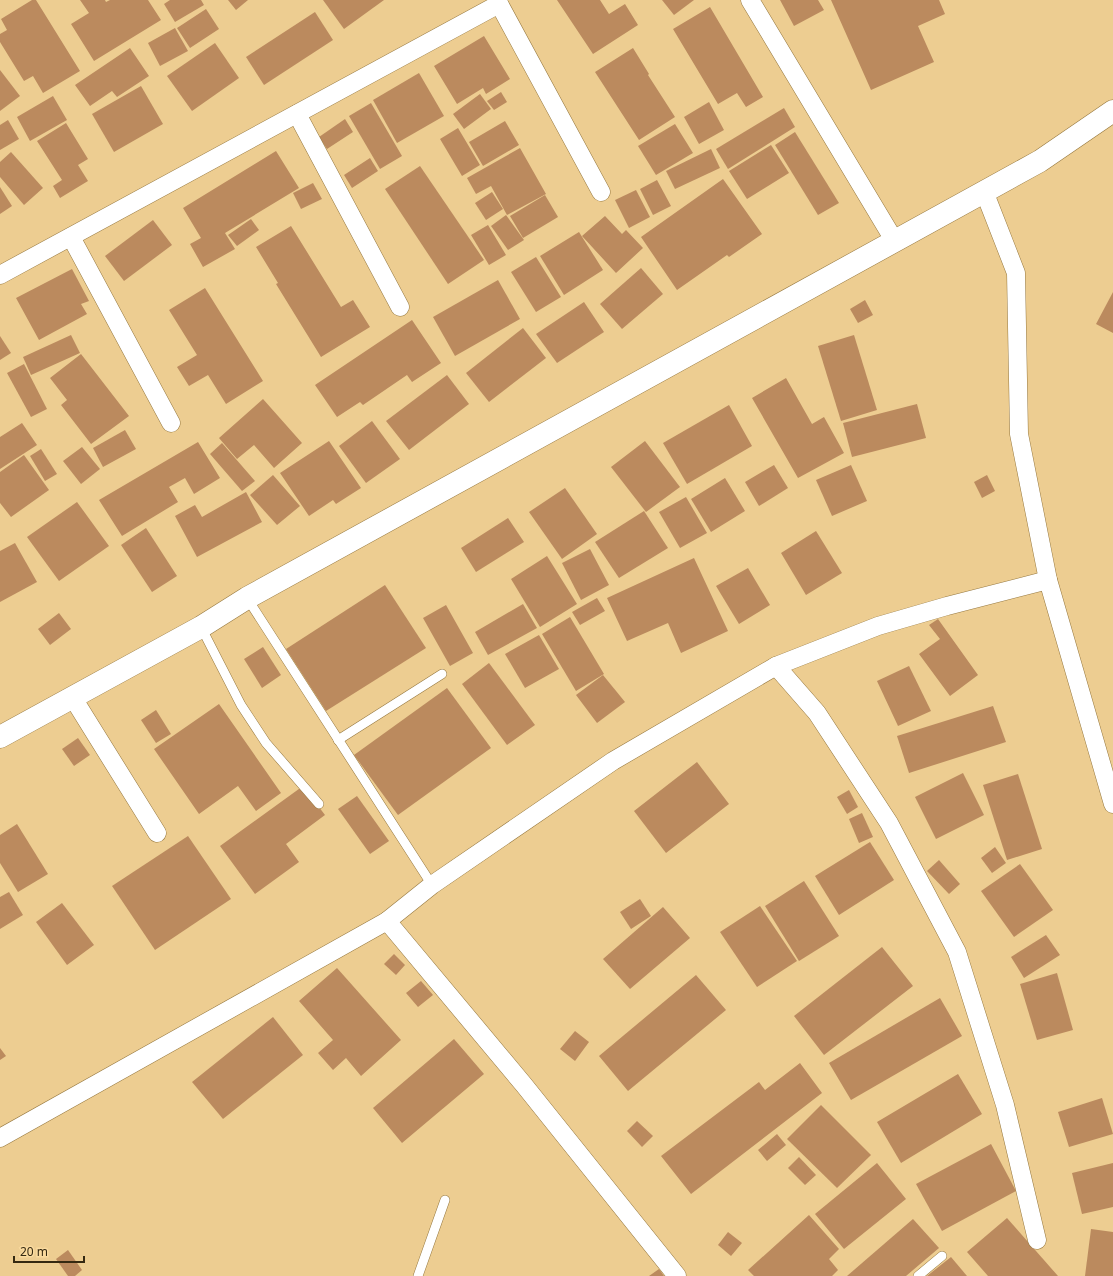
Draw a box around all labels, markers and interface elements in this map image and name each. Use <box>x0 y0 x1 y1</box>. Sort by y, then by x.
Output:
scale bar <box>14 1238 84 1264</box>
text: 20 m <box>20 1243 48 1260</box>

